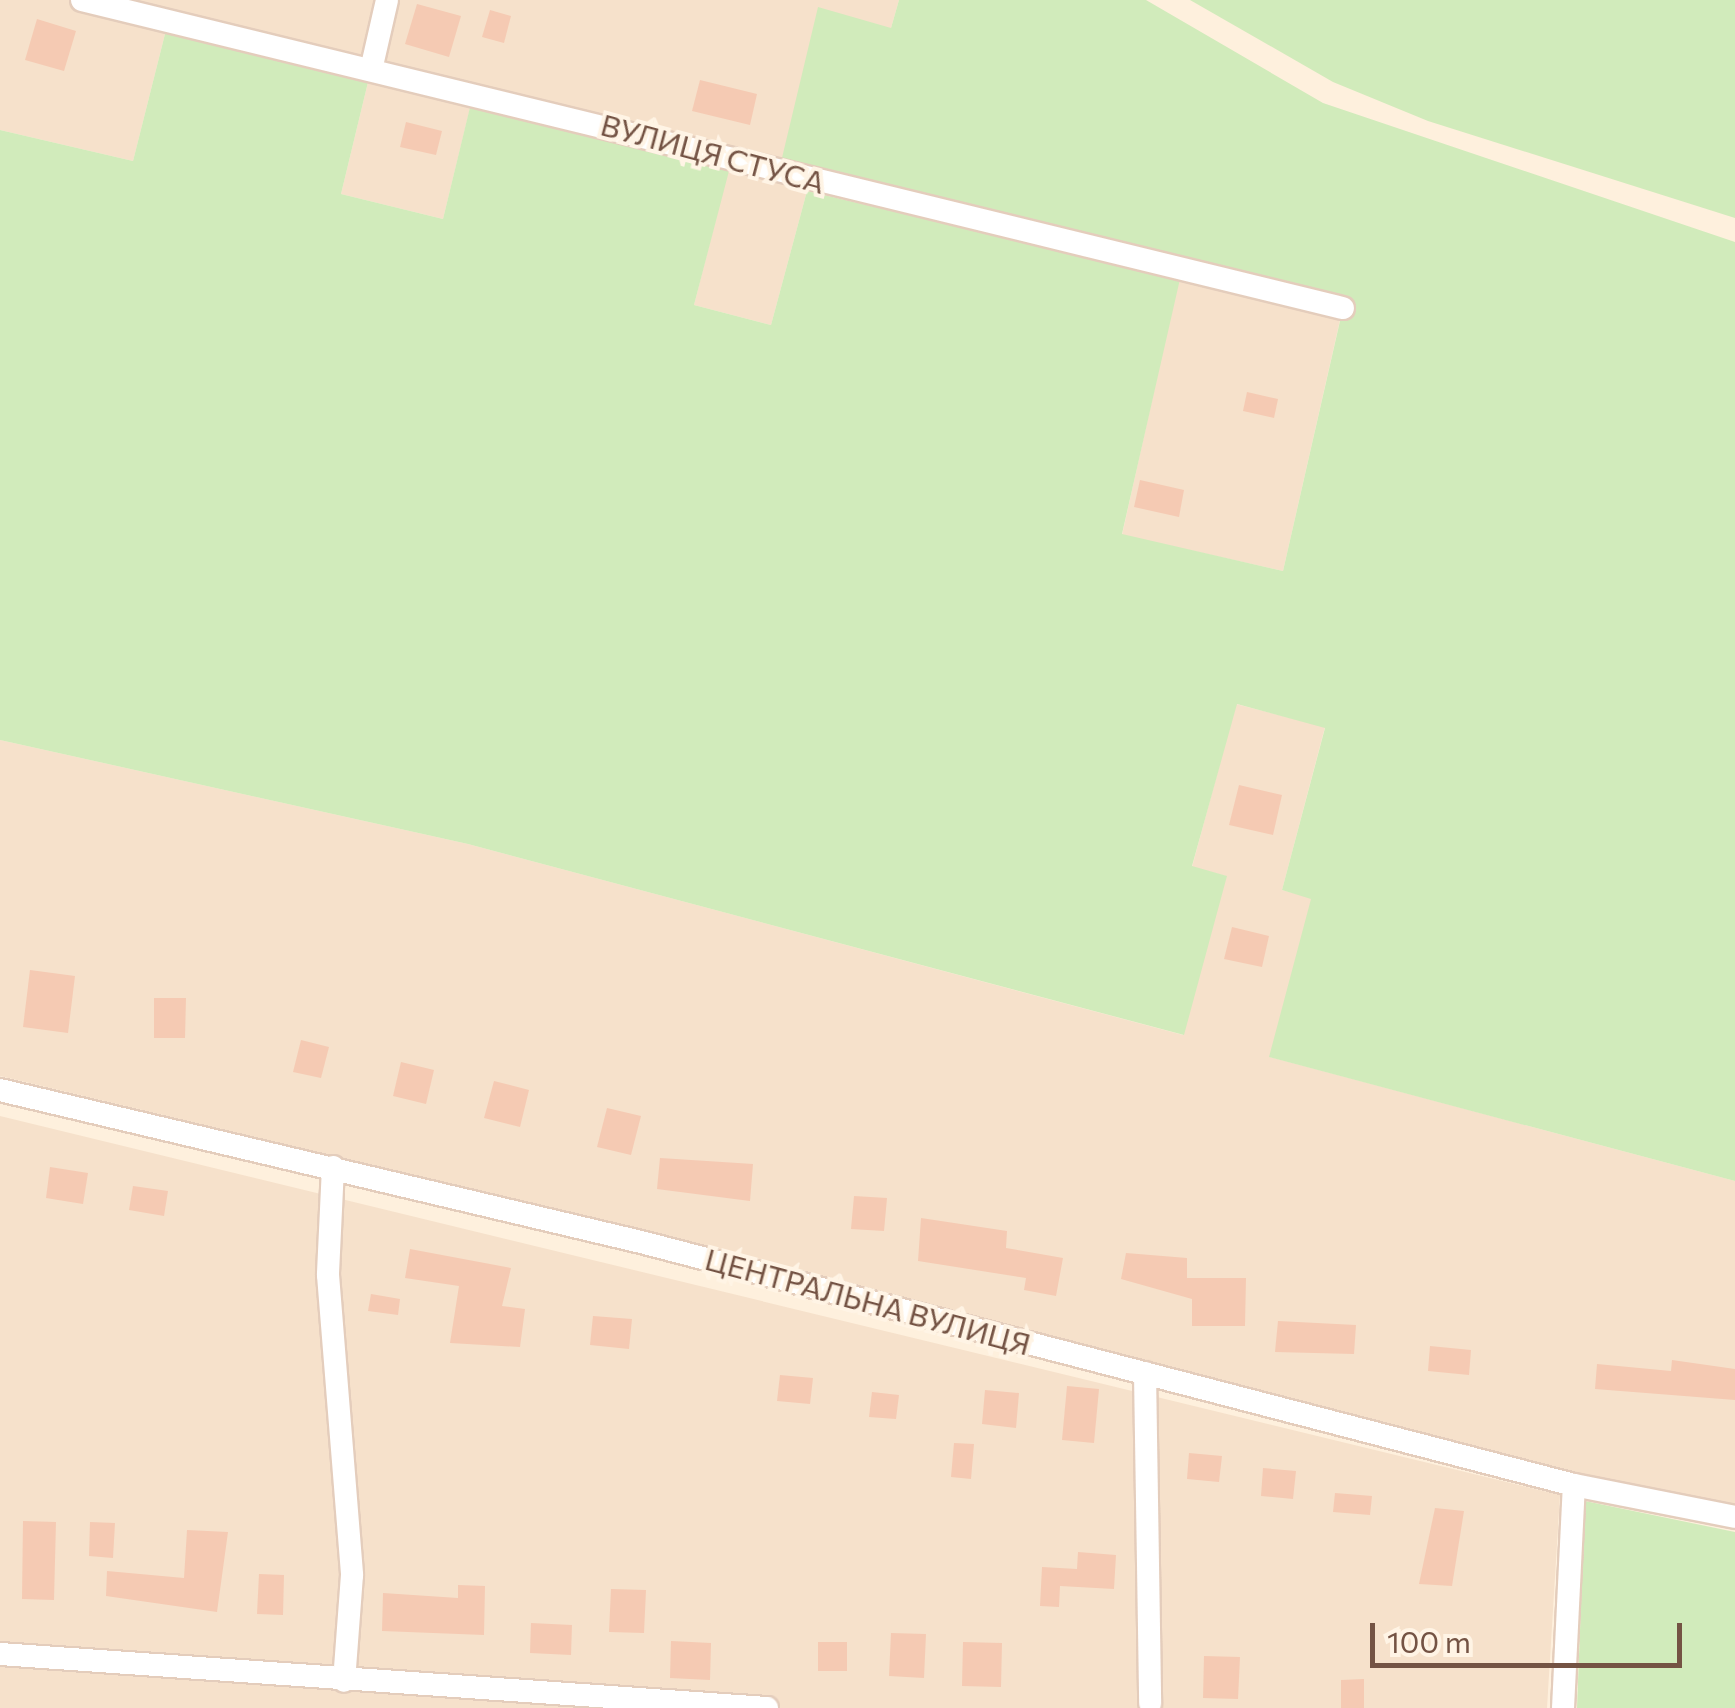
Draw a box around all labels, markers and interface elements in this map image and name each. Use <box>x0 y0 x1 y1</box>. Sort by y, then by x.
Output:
street label: ВУЛИЦЯ СТУСА <box>597 106 829 200</box>
street label: ЦЕНТРАЛЬНА ВУЛИЦЯ <box>701 1240 1035 1362</box>
scale bar <box>1375 1603 1688 1665</box>
text: 100 m <box>1387 1622 1471 1659</box>

